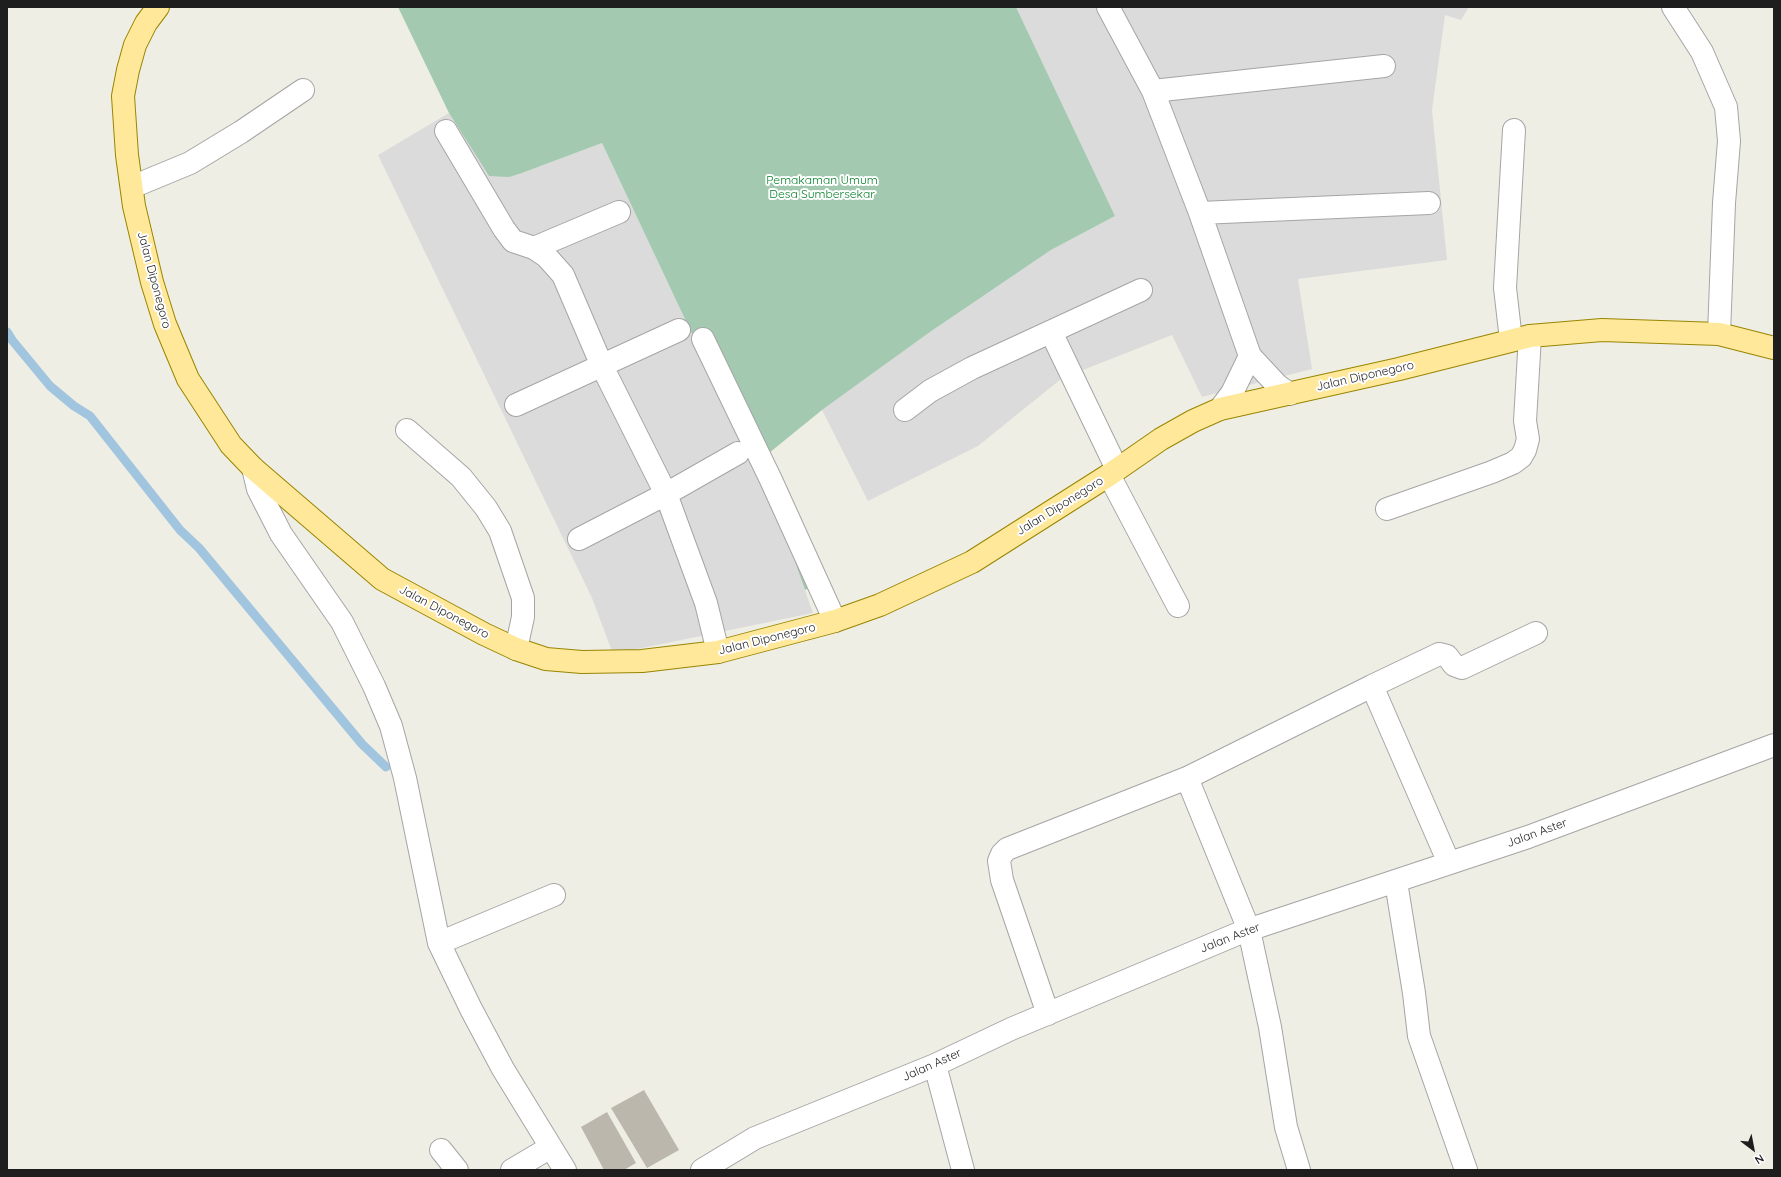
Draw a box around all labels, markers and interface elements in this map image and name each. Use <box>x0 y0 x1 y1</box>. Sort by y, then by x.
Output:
park label: Pemakaman Umum Desa Sumbersekar <box>766 173 878 201</box>
street label: Jalan Diponegoro <box>134 230 174 330</box>
street label: Jalan Diponegoro <box>1315 358 1415 394</box>
street label: Jalan Diponegoro <box>1014 473 1106 539</box>
street label: Jalan Diponegoro <box>397 582 491 642</box>
street label: Jalan Diponegoro <box>717 620 817 658</box>
street label: Jalan Aster <box>1505 815 1569 851</box>
street label: Jalan Aster <box>1198 920 1262 956</box>
street label: Jalan Aster <box>900 1046 964 1084</box>
north arrow <box>1733 1129 1773 1169</box>
text: N <box>1752 1151 1767 1167</box>

